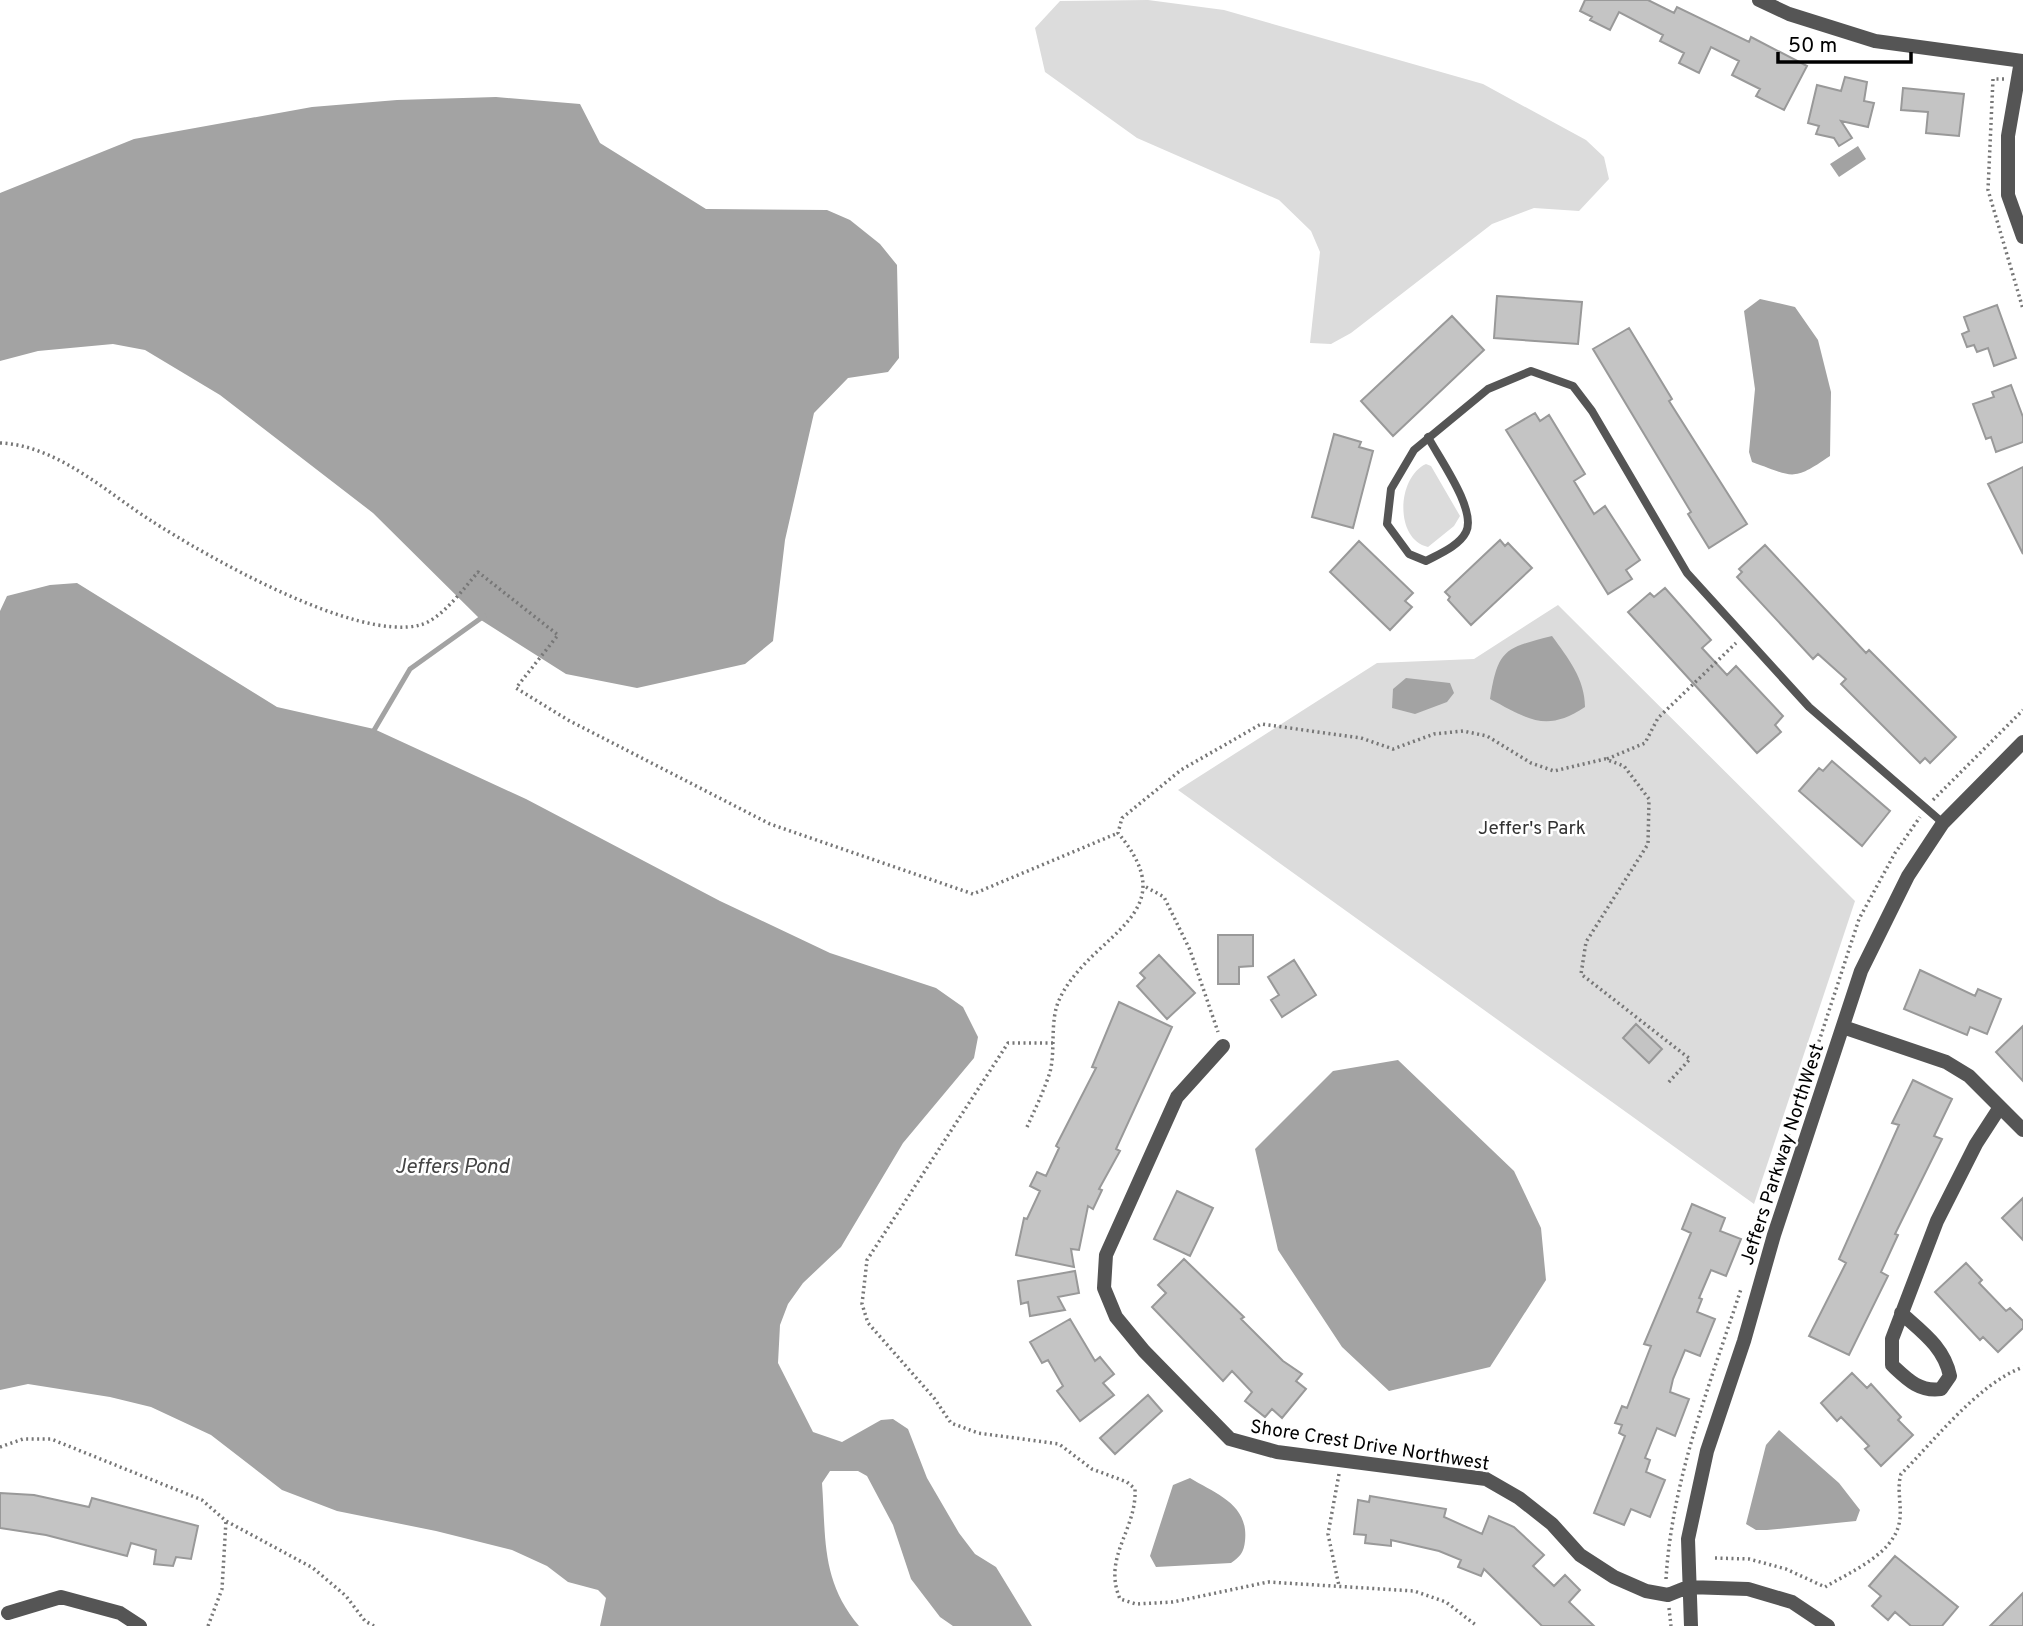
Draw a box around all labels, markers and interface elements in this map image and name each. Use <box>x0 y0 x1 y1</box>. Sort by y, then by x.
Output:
scale bar <box>1778 21 1911 65</box>
text: 50 m <box>1788 33 1837 60</box>
park label: Jeffer's Park <box>1478 817 1586 841</box>
street label: Jeffers Parkway NorthWest <box>1736 1041 1830 1269</box>
water label: Jeffers Pond <box>395 1154 511 1181</box>
street label: Shore Crest Drive Northwest <box>1248 1415 1491 1477</box>

